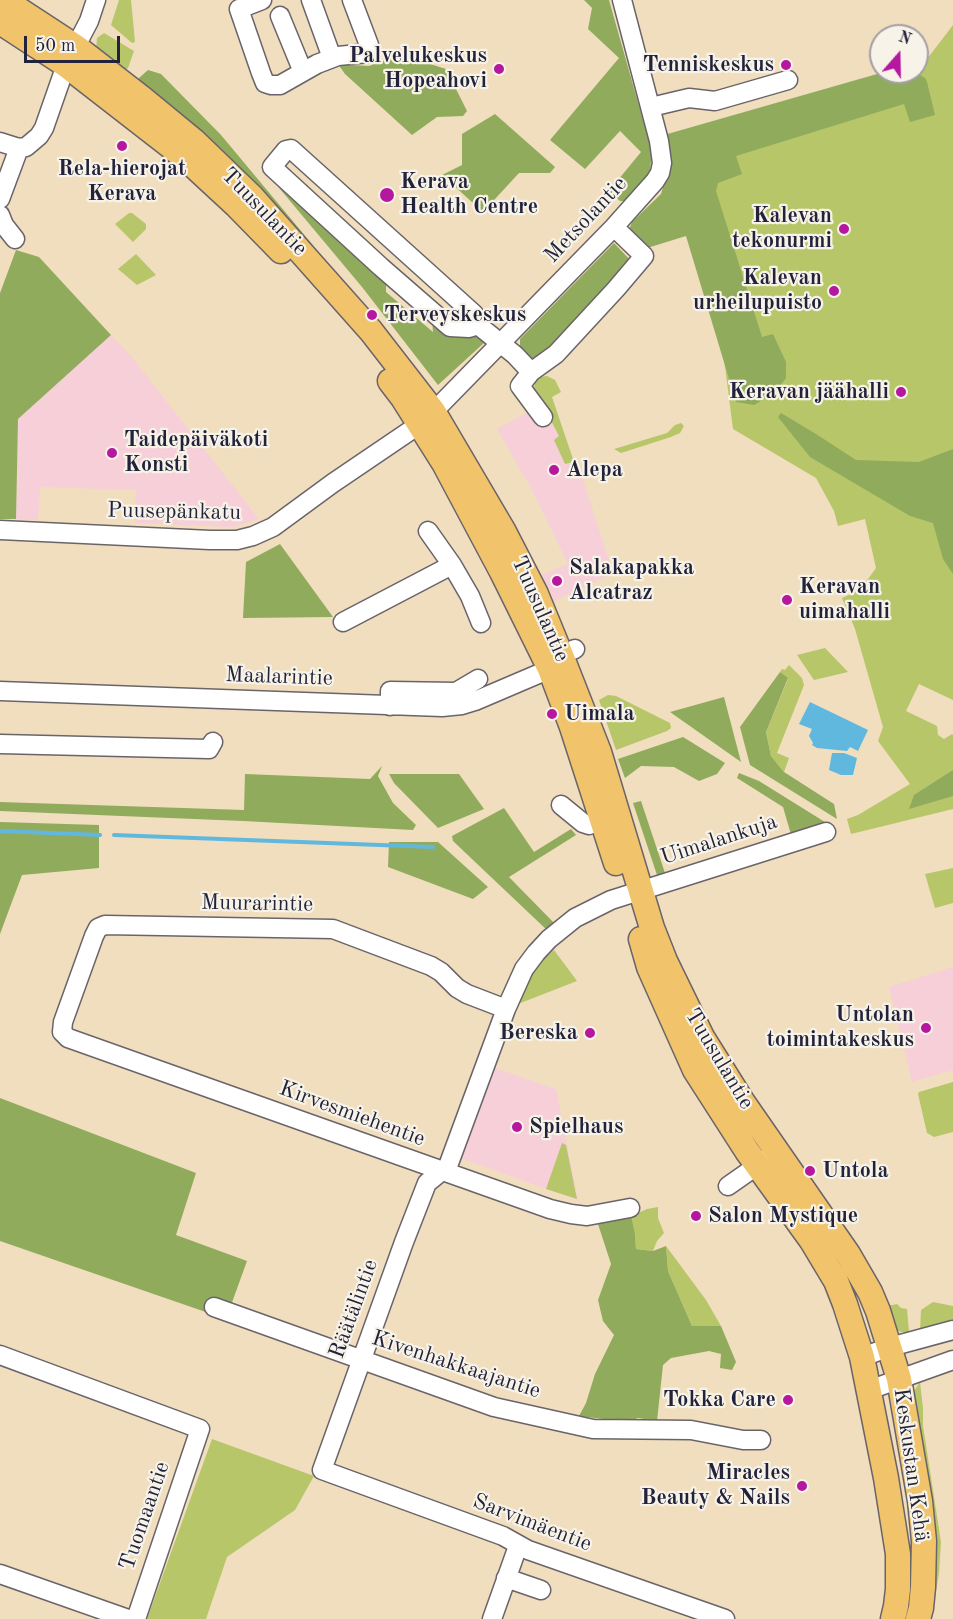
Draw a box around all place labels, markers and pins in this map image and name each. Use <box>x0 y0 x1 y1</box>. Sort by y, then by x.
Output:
place label: Palvelukeskus Hopeahovi <box>349 43 487 94</box>
place label: Tenniskeskus <box>643 52 774 78</box>
marker: Tenniskeskus <box>779 58 793 72</box>
marker: Palvelukeskus Hopeahovi <box>492 62 506 76</box>
marker: Rela-hierojat Kerava <box>115 139 129 153</box>
place label: Rela-hierojat Kerava <box>58 156 186 208</box>
place label: Kerava Health Centre <box>400 169 538 220</box>
marker: Kerava Health Centre <box>378 186 396 204</box>
place label: Kalevan tekonurmi <box>732 203 832 254</box>
marker: Kalevan tekonurmi <box>837 222 851 236</box>
place label: Kalevan urheilupuisto <box>693 265 822 316</box>
marker: Kalevan urheilupuisto <box>827 284 841 298</box>
place label: Terveyskeskus <box>384 302 526 328</box>
marker: Terveyskeskus <box>365 308 379 322</box>
place label: Keravan jäähalli <box>729 379 889 405</box>
marker: Keravan jäähalli <box>894 385 908 399</box>
place label: Taidepäiväkoti Konsti <box>124 427 268 478</box>
marker: Taidepäiväkoti Konsti <box>105 446 119 460</box>
place label: Alepa <box>566 457 623 483</box>
marker: Alepa <box>547 463 561 477</box>
place label: Salakapakka Alcatraz <box>569 555 694 606</box>
marker: Salakapakka Alcatraz <box>550 574 564 588</box>
place label: Keravan uimahalli <box>799 574 890 626</box>
marker: Keravan uimahalli <box>780 593 794 607</box>
place label: Uimala <box>564 701 635 727</box>
marker: Uimala <box>545 707 559 721</box>
place label: Untolan toimintakeskus <box>767 1002 914 1054</box>
place label: Bereska <box>499 1020 578 1046</box>
marker: Untolan toimintakeskus <box>919 1021 933 1035</box>
marker: Bereska <box>583 1026 597 1040</box>
place label: Spielhaus <box>529 1114 623 1140</box>
marker: Spielhaus <box>510 1120 524 1134</box>
place label: Untola <box>822 1158 889 1184</box>
marker: Untola <box>803 1164 817 1178</box>
place label: Salon Mystique <box>708 1203 858 1229</box>
marker: Salon Mystique <box>689 1209 703 1223</box>
place label: Tokka Care <box>663 1387 776 1413</box>
marker: Tokka Care <box>781 1393 795 1407</box>
place label: Miracles Beauty & Nails <box>641 1460 790 1512</box>
marker: Miracles Beauty & Nails <box>795 1479 809 1493</box>

